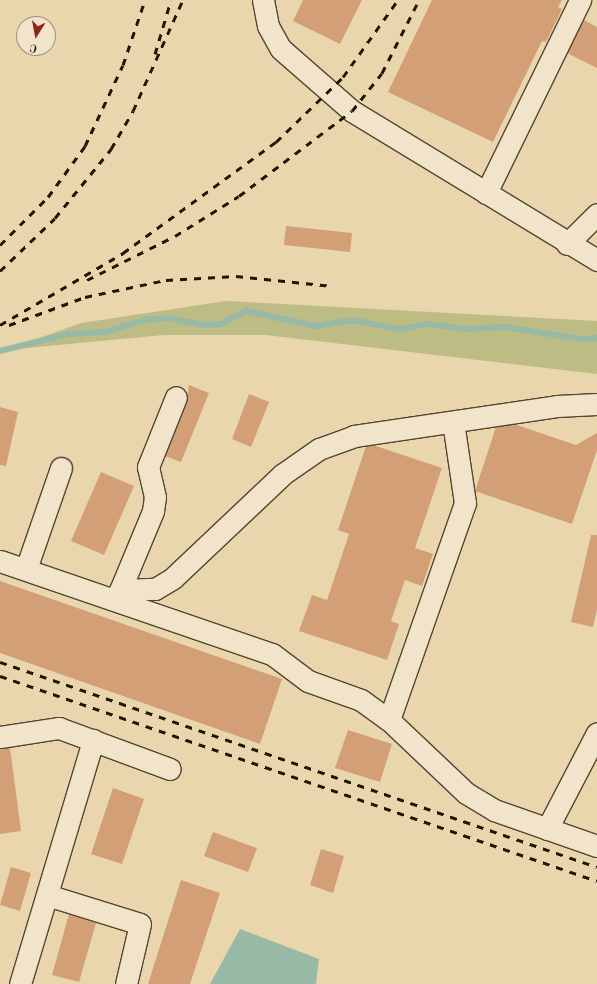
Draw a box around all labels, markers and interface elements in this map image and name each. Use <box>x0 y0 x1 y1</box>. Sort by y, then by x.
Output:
north arrow <box>16 16 56 56</box>
text: С <box>29 41 38 53</box>

